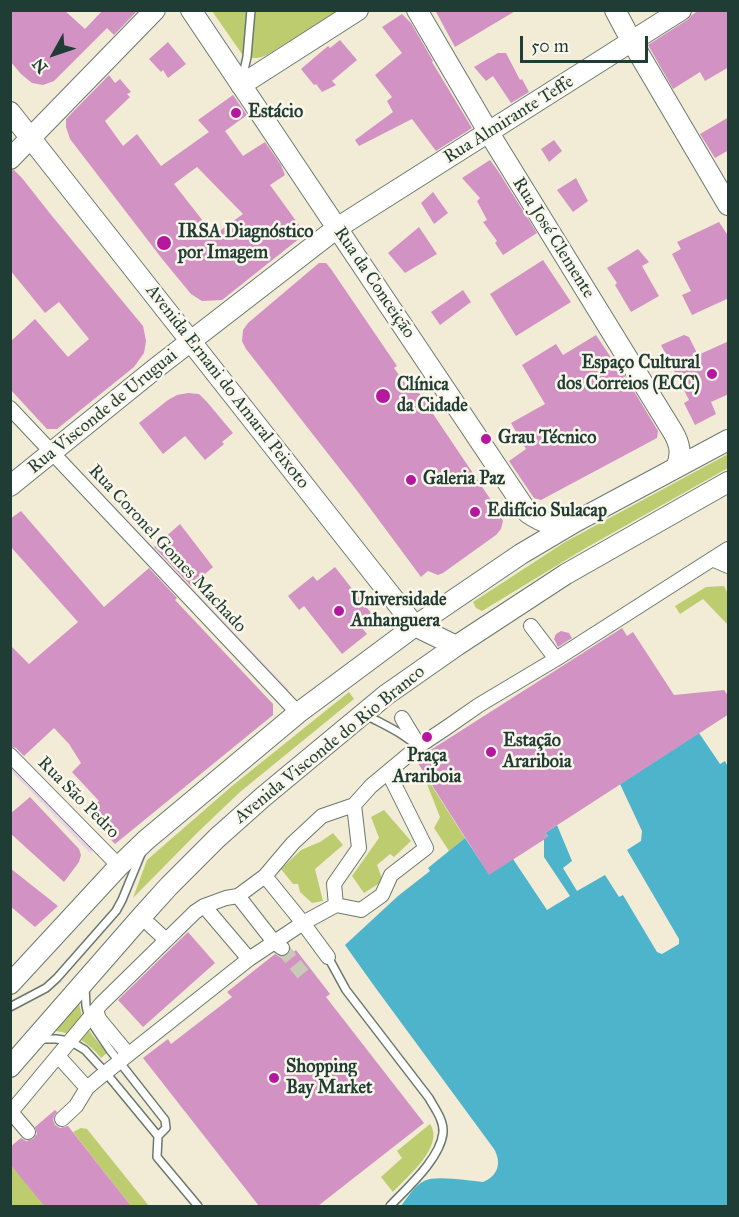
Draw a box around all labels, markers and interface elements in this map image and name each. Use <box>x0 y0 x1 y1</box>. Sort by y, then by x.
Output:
north arrow <box>24 24 84 84</box>
scale bar <box>523 24 650 62</box>
text: 50 m <box>531 35 569 57</box>
text: N <box>28 55 51 77</box>
street label: Rua Almirante Teffe <box>440 71 578 169</box>
place label: Estácio <box>248 102 303 124</box>
marker: Estácio <box>229 106 243 120</box>
street label: Rua José Clemente <box>507 174 599 302</box>
place label: IRSA Diagnóstico por Imagem <box>178 222 313 264</box>
street label: Rua da Conceição <box>329 223 419 343</box>
marker: IRSA Diagnóstico por Imagem <box>155 234 173 252</box>
street label: Avenida Ernani do Amaral Peixoto <box>141 281 313 493</box>
street label: Rua Visconde de Uruguai <box>24 345 182 479</box>
place label: Espaço Cultural dos Correios (ECC) <box>557 353 700 395</box>
marker: Espaço Cultural dos Correios (ECC) <box>705 367 719 381</box>
place label: Clínica da Cidade <box>397 375 468 418</box>
marker: Clínica da Cidade <box>374 387 392 405</box>
place label: Grau Técnico <box>498 428 596 450</box>
marker: Grau Técnico <box>479 432 493 446</box>
street label: Rua Coronel Gomes Machado <box>83 461 251 637</box>
place label: Galeria Paz <box>423 469 505 491</box>
marker: Galeria Paz <box>404 473 418 487</box>
place label: Edifício Sulacap <box>487 501 607 523</box>
marker: Edifício Sulacap <box>468 505 482 519</box>
place label: Universidade Anhanguera <box>351 590 447 632</box>
marker: Universidade Anhanguera <box>332 604 346 618</box>
street label: Avenida Visconde do Rio Branco <box>230 661 430 829</box>
marker: Praça Arariboia <box>420 730 434 744</box>
place label: Estação Arariboia <box>503 731 572 774</box>
marker: Estação Arariboia <box>484 745 498 759</box>
place label: Praça Arariboia <box>393 746 461 789</box>
street label: Rua São Pedro <box>33 753 123 843</box>
place label: Shopping Bay Market <box>286 1057 372 1100</box>
marker: Shopping Bay Market <box>267 1071 281 1085</box>

